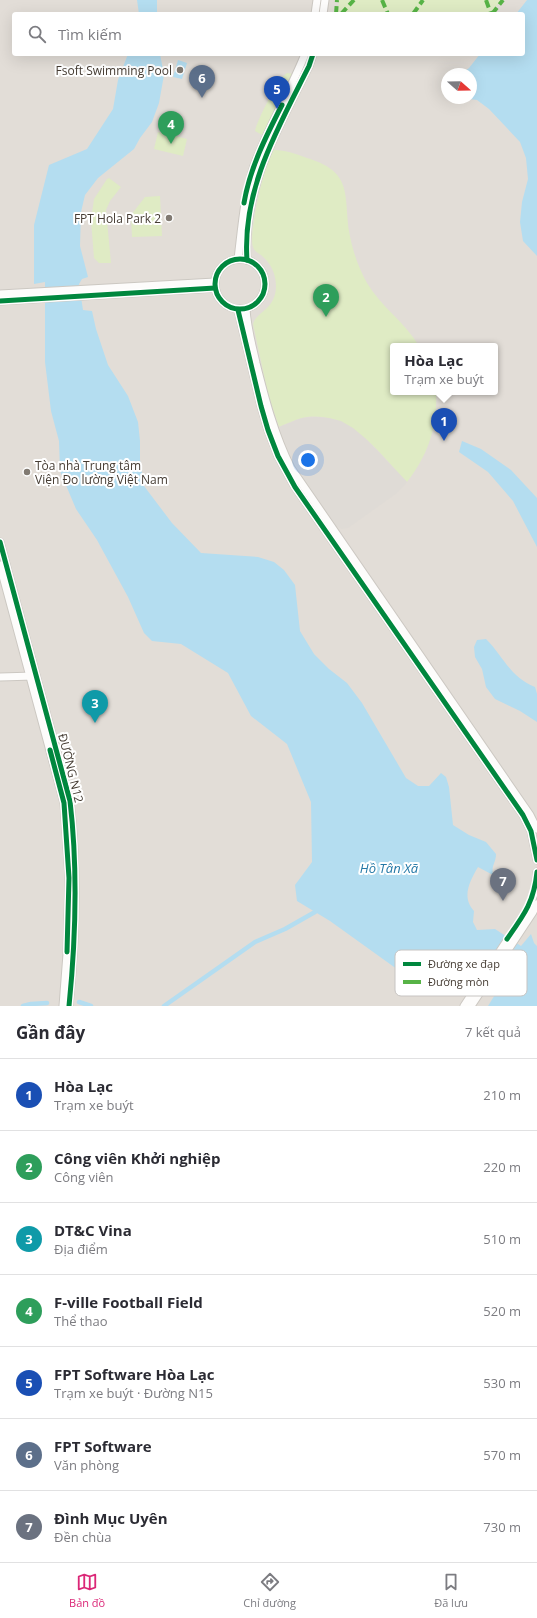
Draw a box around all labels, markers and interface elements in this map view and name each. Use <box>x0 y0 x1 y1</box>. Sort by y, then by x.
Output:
search box <box>12 12 525 56</box>
icon: search <box>26 23 48 45</box>
text: Tìm kiếm <box>58 24 122 44</box>
place label: Fsoft Swimming Pool <box>56 62 172 79</box>
marker: Fsoft Swimming Pool <box>175 65 185 75</box>
pin: 6 <box>189 65 215 98</box>
north arrow <box>441 68 477 104</box>
pin: 5 <box>264 76 290 109</box>
pin: 4 <box>158 111 184 144</box>
place label: FPT Hola Park 2 <box>74 210 161 227</box>
marker: FPT Hola Park 2 <box>164 213 174 223</box>
pin: 2 <box>313 284 339 317</box>
popup <box>390 343 498 395</box>
text: Hòa Lạc <box>404 350 463 370</box>
text: Trạm xe buýt <box>404 370 484 388</box>
pin: 1 <box>431 408 457 441</box>
your location <box>298 450 318 470</box>
place label: Tòa nhà Trung tâm Viện Đo lường Việt Nam <box>35 457 168 488</box>
marker: Tòa nhà Trung tâm Viện Đo lường Việt Nam <box>22 467 32 477</box>
pin: 3 <box>82 690 108 723</box>
street label: ĐƯỜNG N12 <box>54 732 88 805</box>
water label: Hồ Tân Xã <box>360 859 419 877</box>
pin: 7 <box>490 868 516 901</box>
legend <box>395 950 527 996</box>
text: Đường xe đạp <box>428 956 500 971</box>
text: Đường mòn <box>428 974 489 989</box>
text: Gần đây <box>16 1021 85 1044</box>
text: 7 kết quả <box>465 1023 521 1041</box>
text: Hòa Lạc <box>54 1076 113 1096</box>
text: 1 <box>25 1086 33 1104</box>
text: 210 m <box>483 1086 521 1104</box>
text: Trạm xe buýt <box>54 1096 134 1114</box>
text: Công viên Khởi nghiệp <box>54 1148 220 1168</box>
text: 2 <box>25 1158 33 1176</box>
text: 220 m <box>483 1158 521 1176</box>
text: Công viên <box>54 1168 113 1186</box>
text: DT&C Vina <box>54 1220 132 1240</box>
text: 3 <box>25 1230 33 1248</box>
text: 510 m <box>483 1230 521 1248</box>
text: Địa điểm <box>54 1240 108 1258</box>
text: F-ville Football Field <box>54 1292 203 1312</box>
text: 4 <box>25 1302 33 1320</box>
text: 520 m <box>483 1302 521 1320</box>
text: Thể thao <box>54 1312 107 1330</box>
text: FPT Software Hòa Lạc <box>54 1364 215 1384</box>
text: 5 <box>25 1374 33 1392</box>
text: 530 m <box>483 1374 521 1392</box>
text: Trạm xe buýt · Đường N15 <box>54 1384 213 1402</box>
text: FPT Software <box>54 1436 152 1456</box>
text: 6 <box>25 1446 33 1464</box>
text: 570 m <box>483 1446 521 1464</box>
text: Văn phòng <box>54 1456 119 1474</box>
text: Đình Mục Uyên <box>54 1508 168 1528</box>
text: 7 <box>25 1518 33 1536</box>
text: 730 m <box>483 1518 521 1536</box>
text: Đền chùa <box>54 1528 111 1546</box>
tab: Bản đồ <box>69 1571 105 1610</box>
tab: Chỉ đường <box>243 1571 296 1610</box>
tab: Đã lưu <box>434 1571 468 1610</box>

